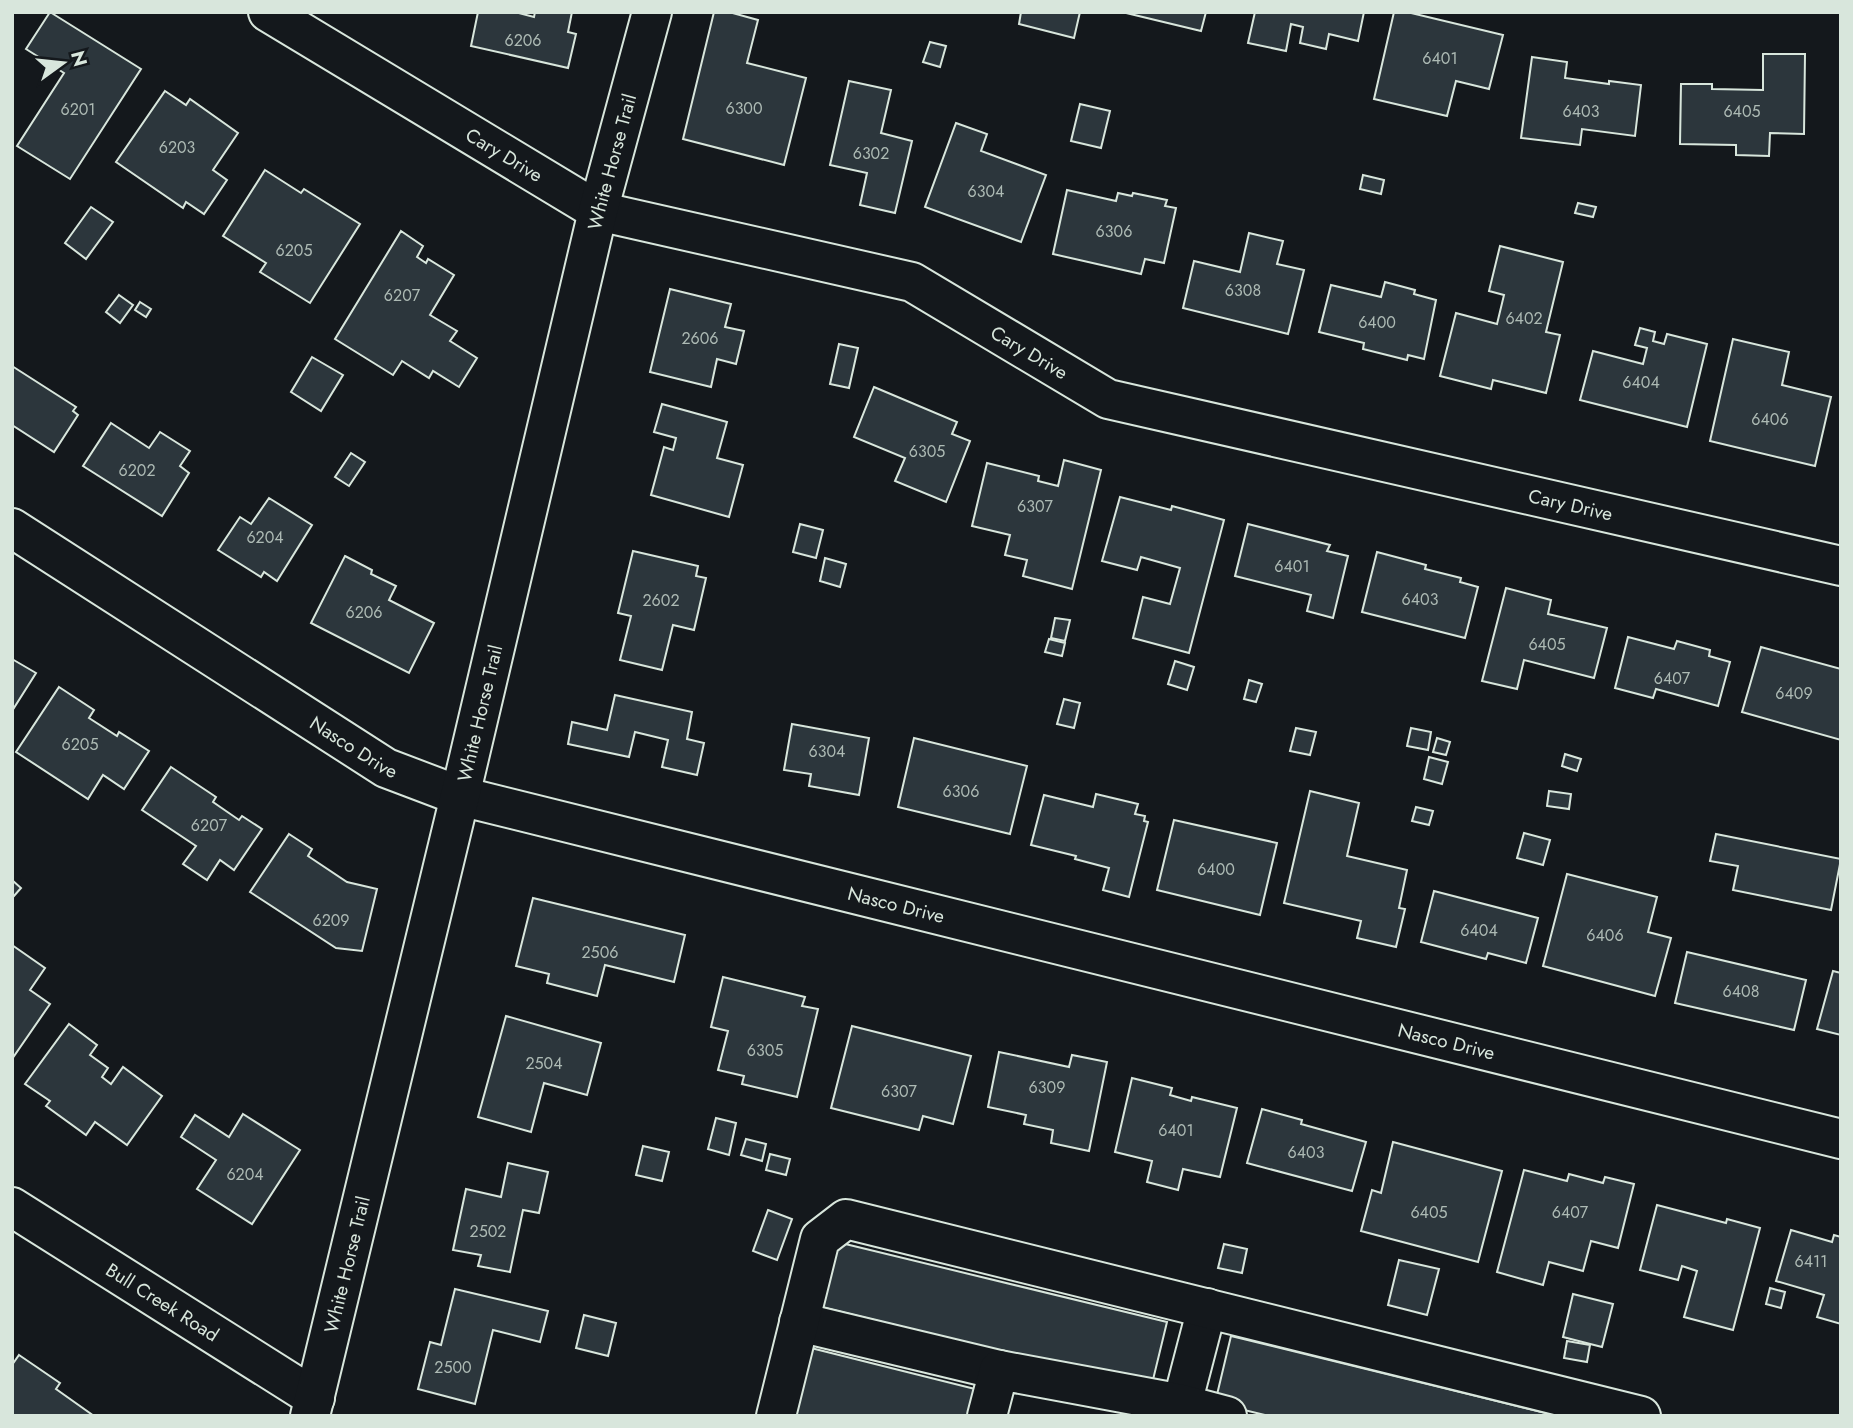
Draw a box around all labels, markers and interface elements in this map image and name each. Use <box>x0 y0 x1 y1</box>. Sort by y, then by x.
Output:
north arrow <box>28 28 98 98</box>
house number: 6206 <box>504 29 542 52</box>
house number: 6401 <box>1422 47 1458 70</box>
text: N <box>64 48 94 70</box>
street label: White Horse Trail <box>581 91 643 233</box>
house number: 6300 <box>725 97 763 120</box>
house number: 6201 <box>60 98 96 121</box>
house number: 6403 <box>1563 100 1600 123</box>
house number: 6405 <box>1723 100 1761 123</box>
street label: Cary Drive <box>460 121 548 189</box>
house number: 6203 <box>159 136 196 159</box>
house number: 6302 <box>853 142 889 165</box>
house number: 6304 <box>968 180 1004 203</box>
house number: 6306 <box>1096 220 1132 243</box>
house number: 6205 <box>276 239 312 262</box>
house number: 6308 <box>1225 279 1261 302</box>
house number: 6207 <box>384 284 421 307</box>
house number: 6402 <box>1505 307 1543 330</box>
house number: 6400 <box>1358 311 1396 334</box>
street label: Cary Drive <box>985 319 1073 386</box>
house number: 2606 <box>681 327 719 350</box>
house number: 6404 <box>1622 371 1660 394</box>
house number: 6406 <box>1751 408 1789 431</box>
house number: 6305 <box>909 440 945 463</box>
house number: 6202 <box>118 459 156 482</box>
street label: Cary Drive <box>1526 482 1615 528</box>
house number: 6307 <box>1017 495 1054 518</box>
house number: 6204 <box>246 526 284 549</box>
house number: 6401 <box>1274 555 1310 578</box>
house number: 6403 <box>1402 588 1439 611</box>
house number: 2602 <box>642 589 680 612</box>
house number: 6206 <box>345 601 383 624</box>
house number: 6405 <box>1528 633 1566 656</box>
street label: White Horse Trail <box>451 642 509 784</box>
house number: 6407 <box>1654 667 1691 690</box>
house number: 6409 <box>1775 682 1813 705</box>
street label: Nasco Drive <box>304 710 401 785</box>
house number: 6205 <box>62 733 98 756</box>
house number: 6304 <box>809 740 845 763</box>
house number: 6306 <box>943 780 979 803</box>
house number: 6207 <box>191 814 228 837</box>
house number: 6400 <box>1197 858 1235 881</box>
street label: Nasco Drive <box>845 880 948 930</box>
house number: 6209 <box>312 909 350 932</box>
house number: 6404 <box>1460 919 1498 942</box>
house number: 6406 <box>1586 924 1624 947</box>
house number: 2506 <box>582 941 618 964</box>
house number: 6408 <box>1723 980 1759 1003</box>
street label: Nasco Drive <box>1395 1016 1498 1067</box>
house number: 6305 <box>747 1039 783 1062</box>
house number: 2504 <box>525 1052 563 1075</box>
house number: 6309 <box>1029 1076 1065 1099</box>
house number: 6307 <box>881 1080 918 1103</box>
house number: 6401 <box>1158 1119 1194 1142</box>
house number: 6403 <box>1288 1141 1325 1164</box>
house number: 6204 <box>226 1163 264 1186</box>
street label: White Horse Trail <box>318 1193 377 1336</box>
house number: 6405 <box>1410 1201 1448 1224</box>
house number: 6407 <box>1552 1201 1589 1224</box>
house number: 2502 <box>470 1220 506 1243</box>
house number: 6411 <box>1795 1250 1827 1273</box>
street label: Bull Creek Road <box>101 1257 224 1348</box>
house number: 2500 <box>434 1356 472 1379</box>

